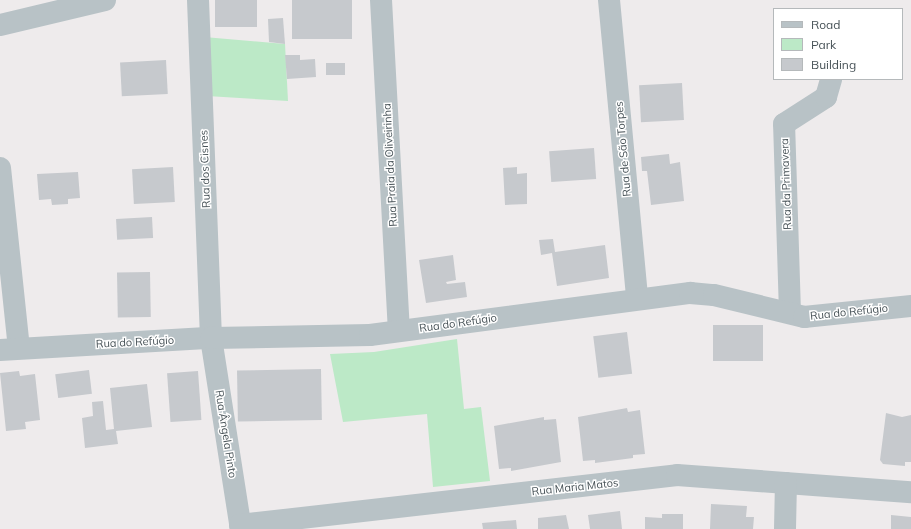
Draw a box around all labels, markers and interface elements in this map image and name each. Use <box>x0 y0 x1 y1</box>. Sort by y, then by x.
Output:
legend <box>773 8 903 80</box>
text: Road <box>811 17 840 32</box>
text: Park <box>811 37 836 52</box>
text: Building <box>811 57 856 72</box>
street label: Rua de São Torpes <box>612 101 634 197</box>
street label: Rua Praia da Oliveirinha <box>380 103 400 227</box>
street label: Rua dos Cisnes <box>197 130 213 208</box>
street label: Rua da Primavera <box>778 138 794 230</box>
street label: Rua do Refúgio <box>809 301 889 323</box>
street label: Rua do Refúgio <box>418 311 498 335</box>
street label: Rua do Refúgio <box>96 333 174 351</box>
street label: Rua Ângela Pinto <box>213 389 239 479</box>
street label: Rua Maria Matos <box>531 476 619 498</box>

